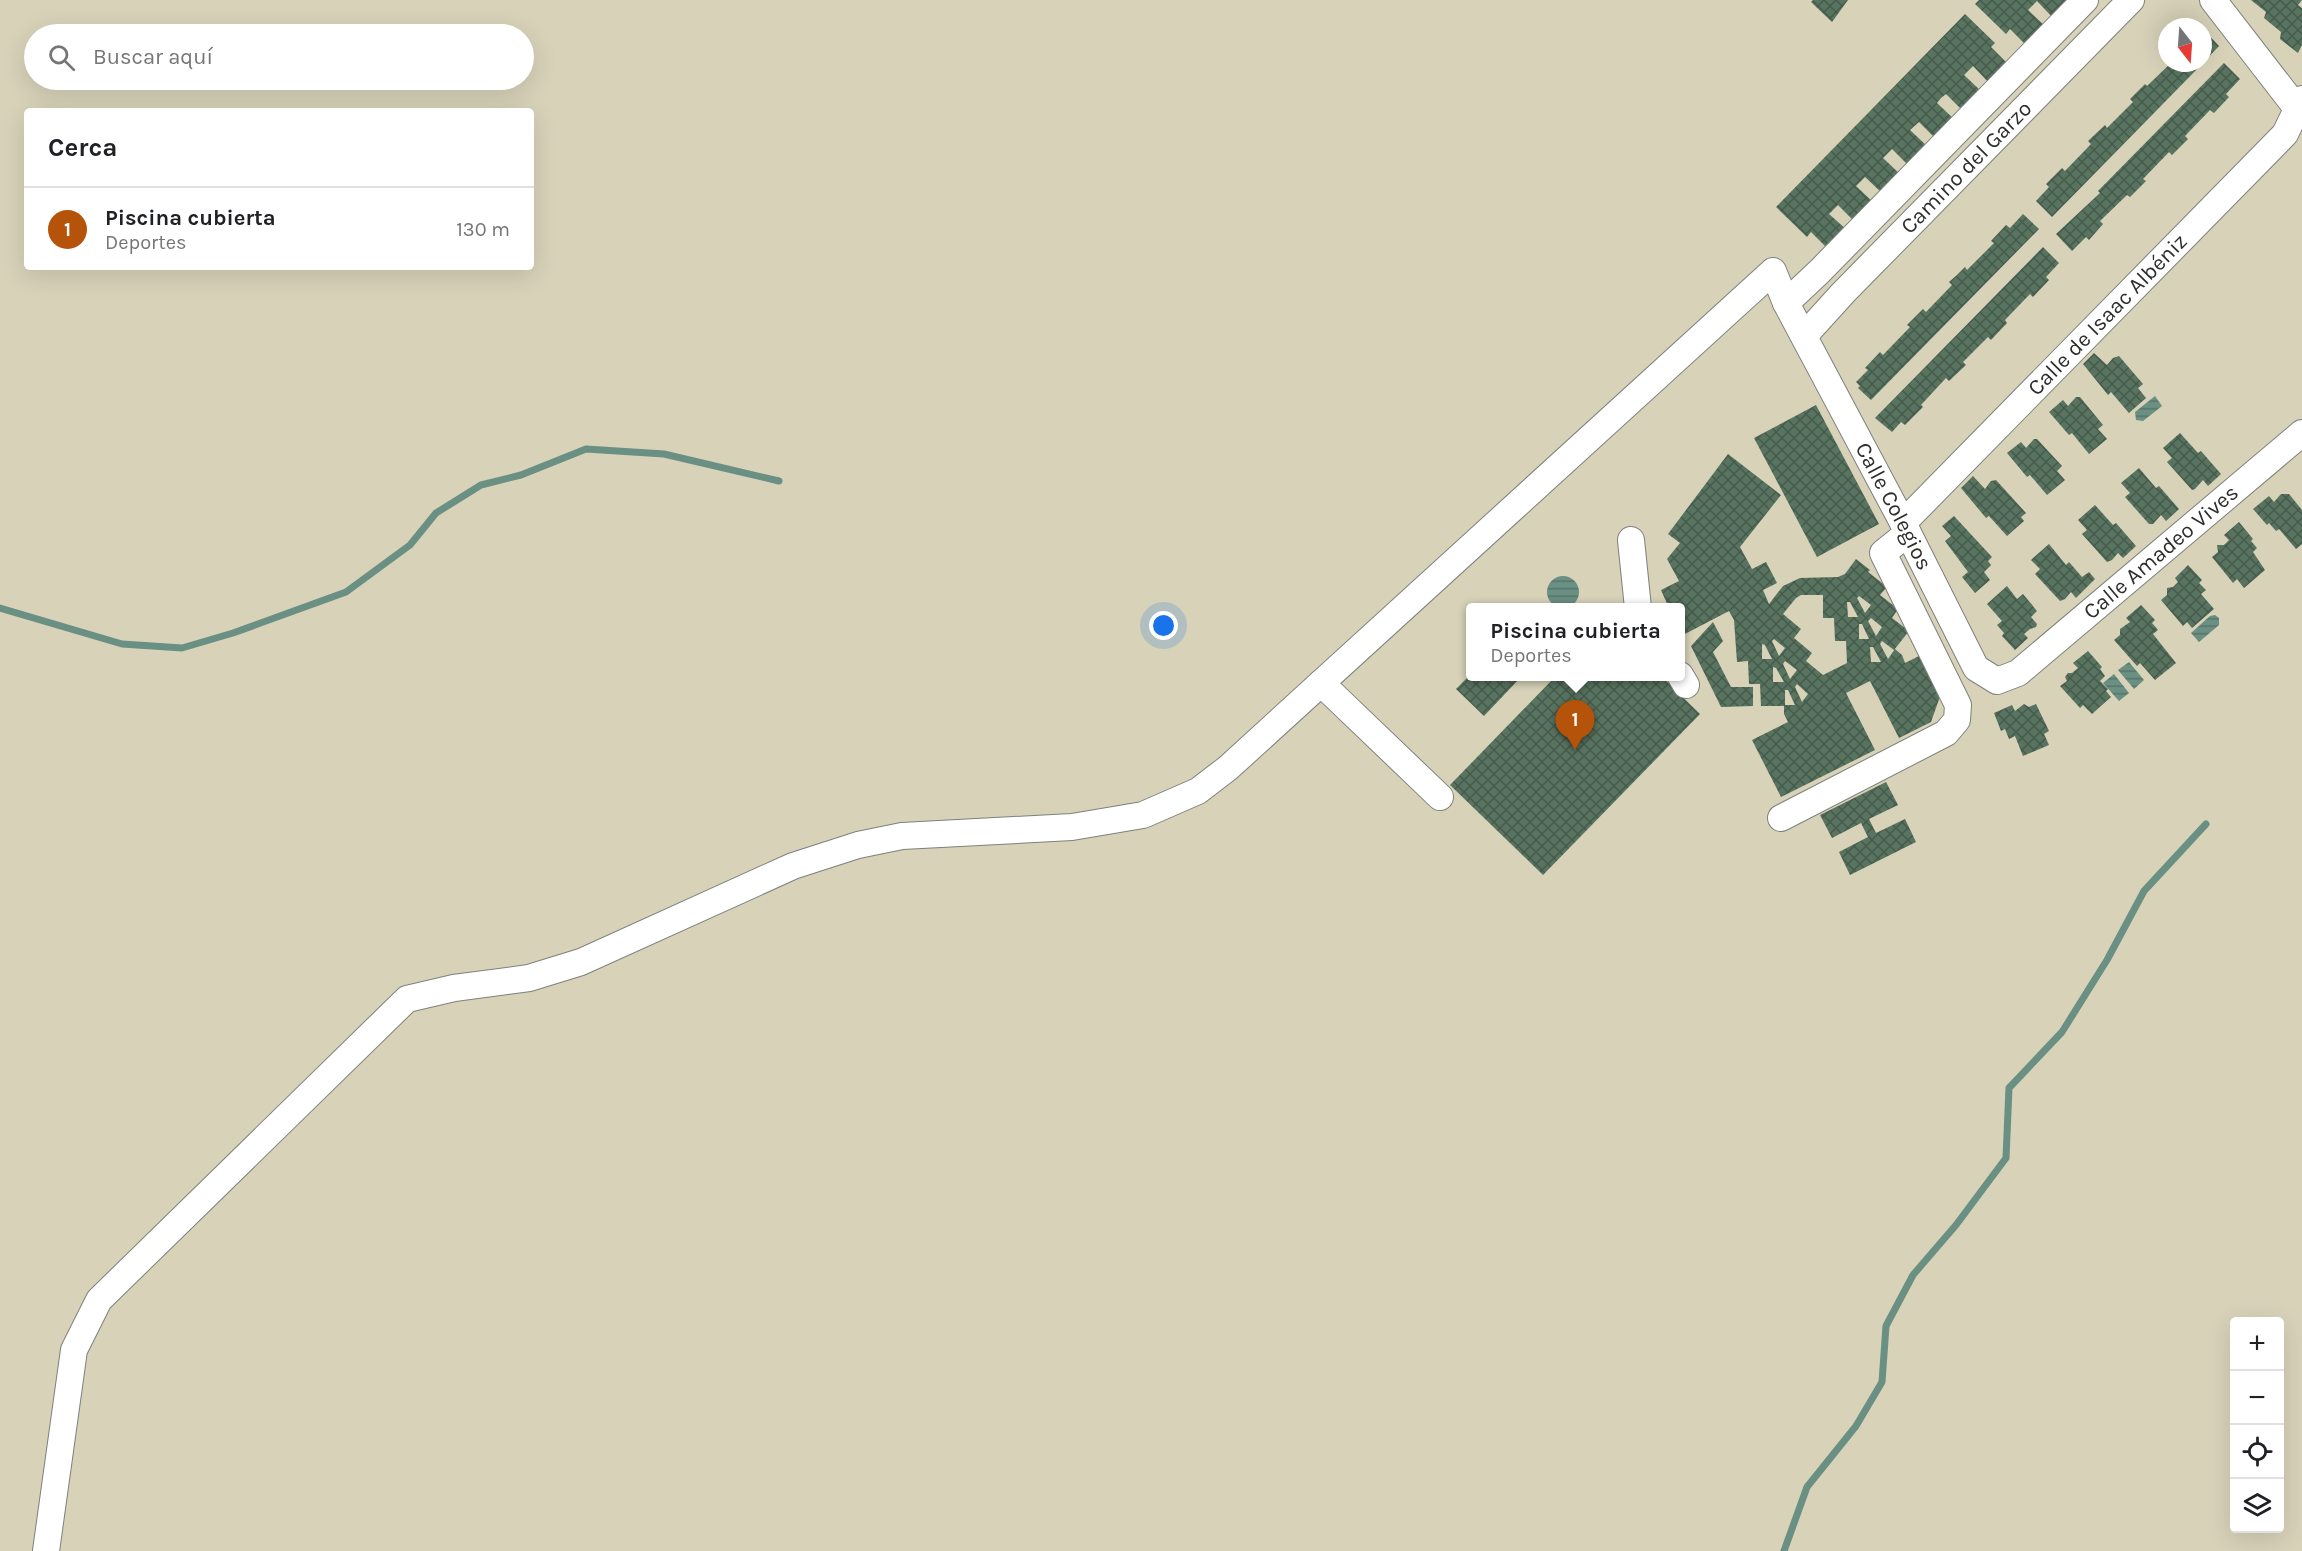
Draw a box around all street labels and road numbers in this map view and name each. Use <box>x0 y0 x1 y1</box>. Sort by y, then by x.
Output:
street label: Camino del Garzo <box>1895 96 2037 239</box>
street label: Calle de Isaac Albéniz <box>2023 228 2193 401</box>
street label: Calle Colegios <box>1850 438 1938 574</box>
street label: Calle Amadeo Vives <box>2078 479 2244 625</box>

